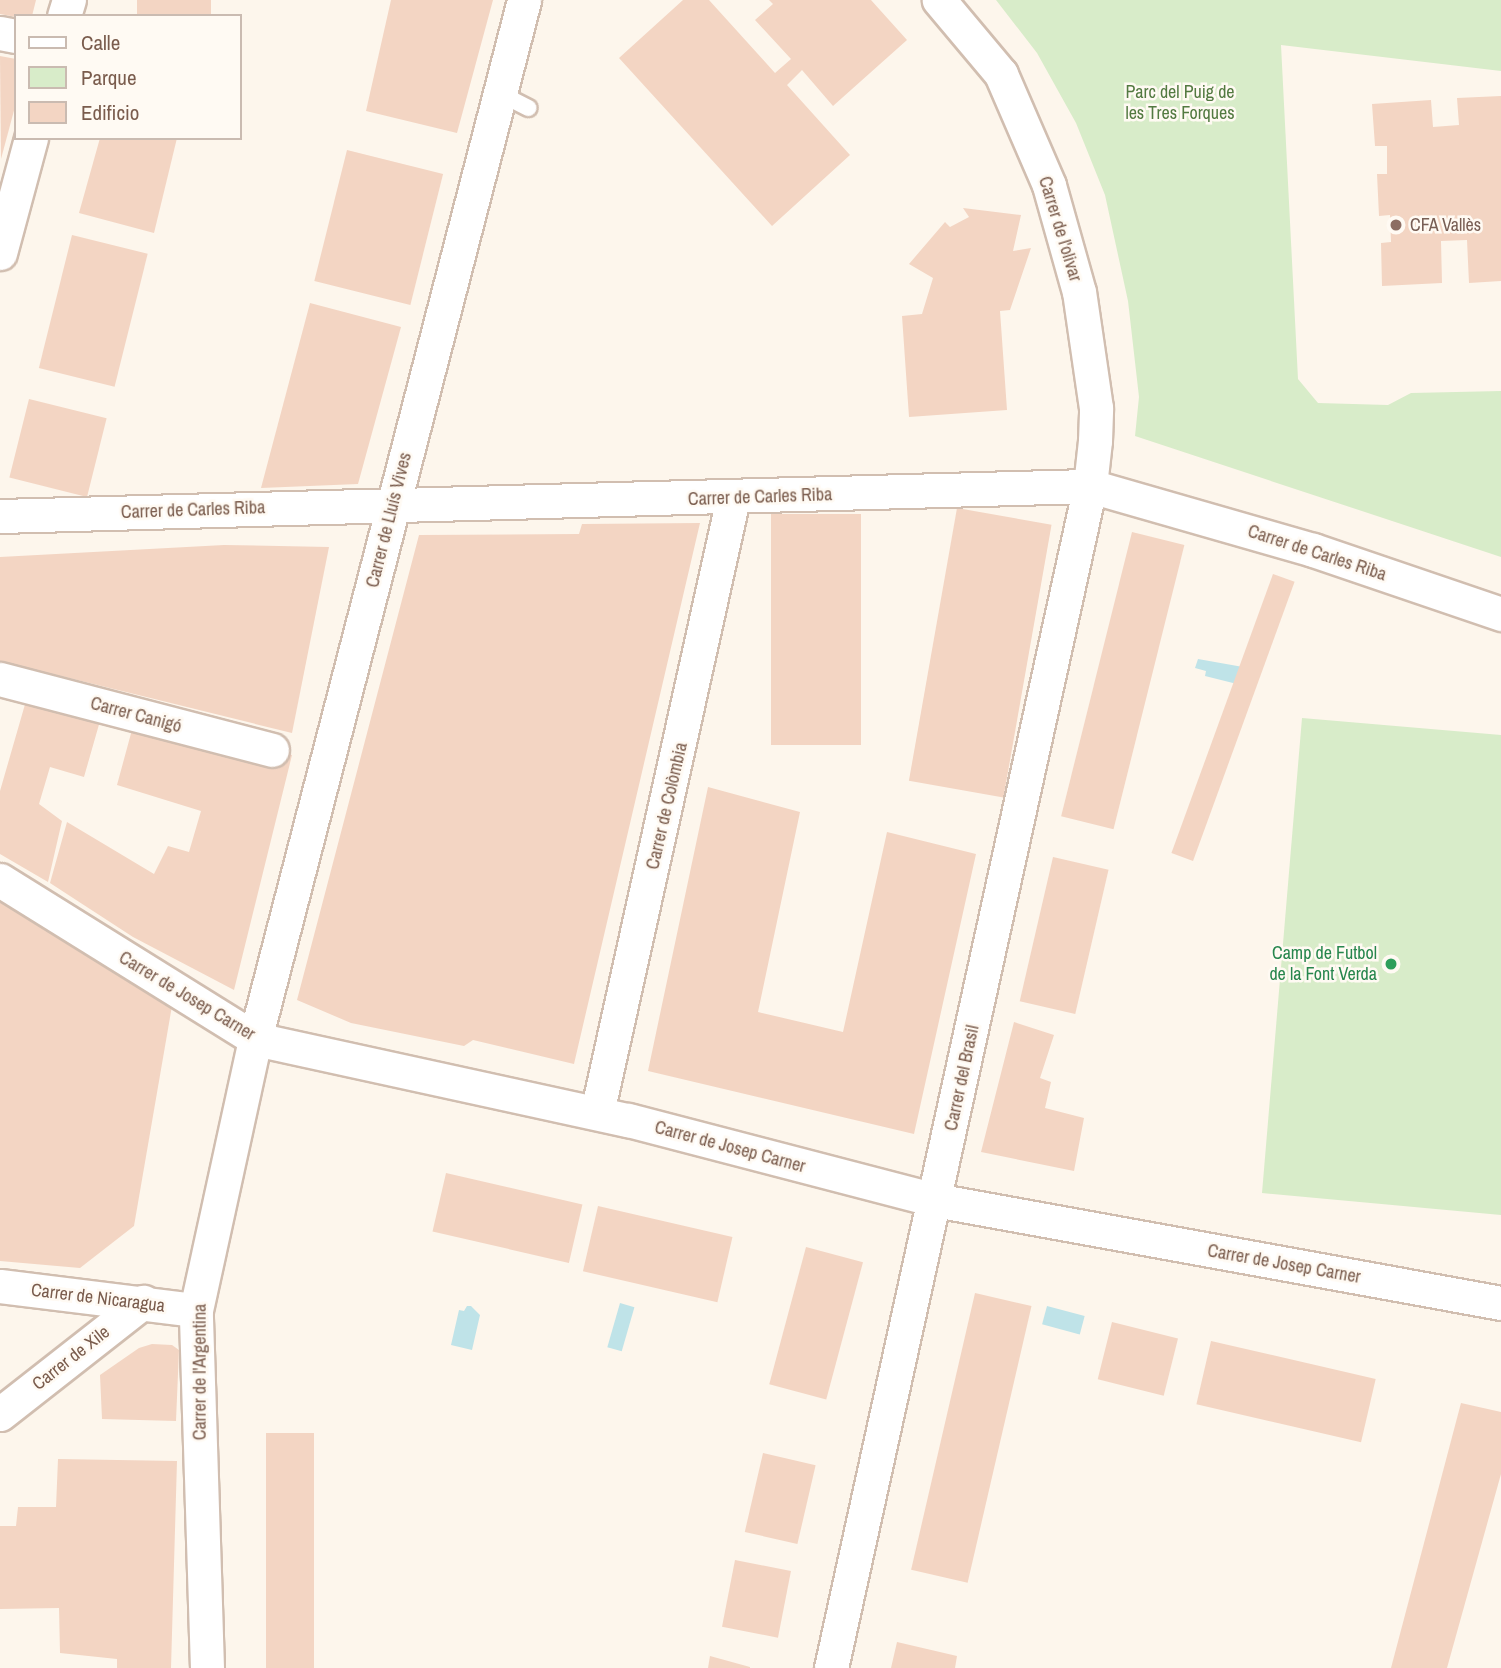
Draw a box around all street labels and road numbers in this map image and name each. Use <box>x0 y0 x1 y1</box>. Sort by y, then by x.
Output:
street label: Carrer de l'olivar <box>1034 174 1086 284</box>
street label: Carrer de Lluís Vives <box>362 450 416 590</box>
street label: Carrer de Carles Riba <box>687 484 833 510</box>
street label: Carrer de Carles Riba <box>120 497 266 523</box>
street label: Carrer de Carles Riba <box>1245 520 1389 586</box>
street label: Carrer Canigó <box>88 692 184 738</box>
street label: Carrer de Colòmbia <box>642 740 692 872</box>
street label: Carrer de Josep Carner <box>115 947 259 1045</box>
street label: Carrer del Brasil <box>940 1023 984 1133</box>
street label: Carrer de Josep Carner <box>652 1117 808 1177</box>
street label: Carrer de Josep Carner <box>1206 1240 1362 1288</box>
street label: Carrer de Nicaragua <box>30 1279 166 1317</box>
street label: Carrer de l'Argentina <box>189 1304 211 1440</box>
street label: Carrer de Xile <box>28 1321 114 1395</box>

